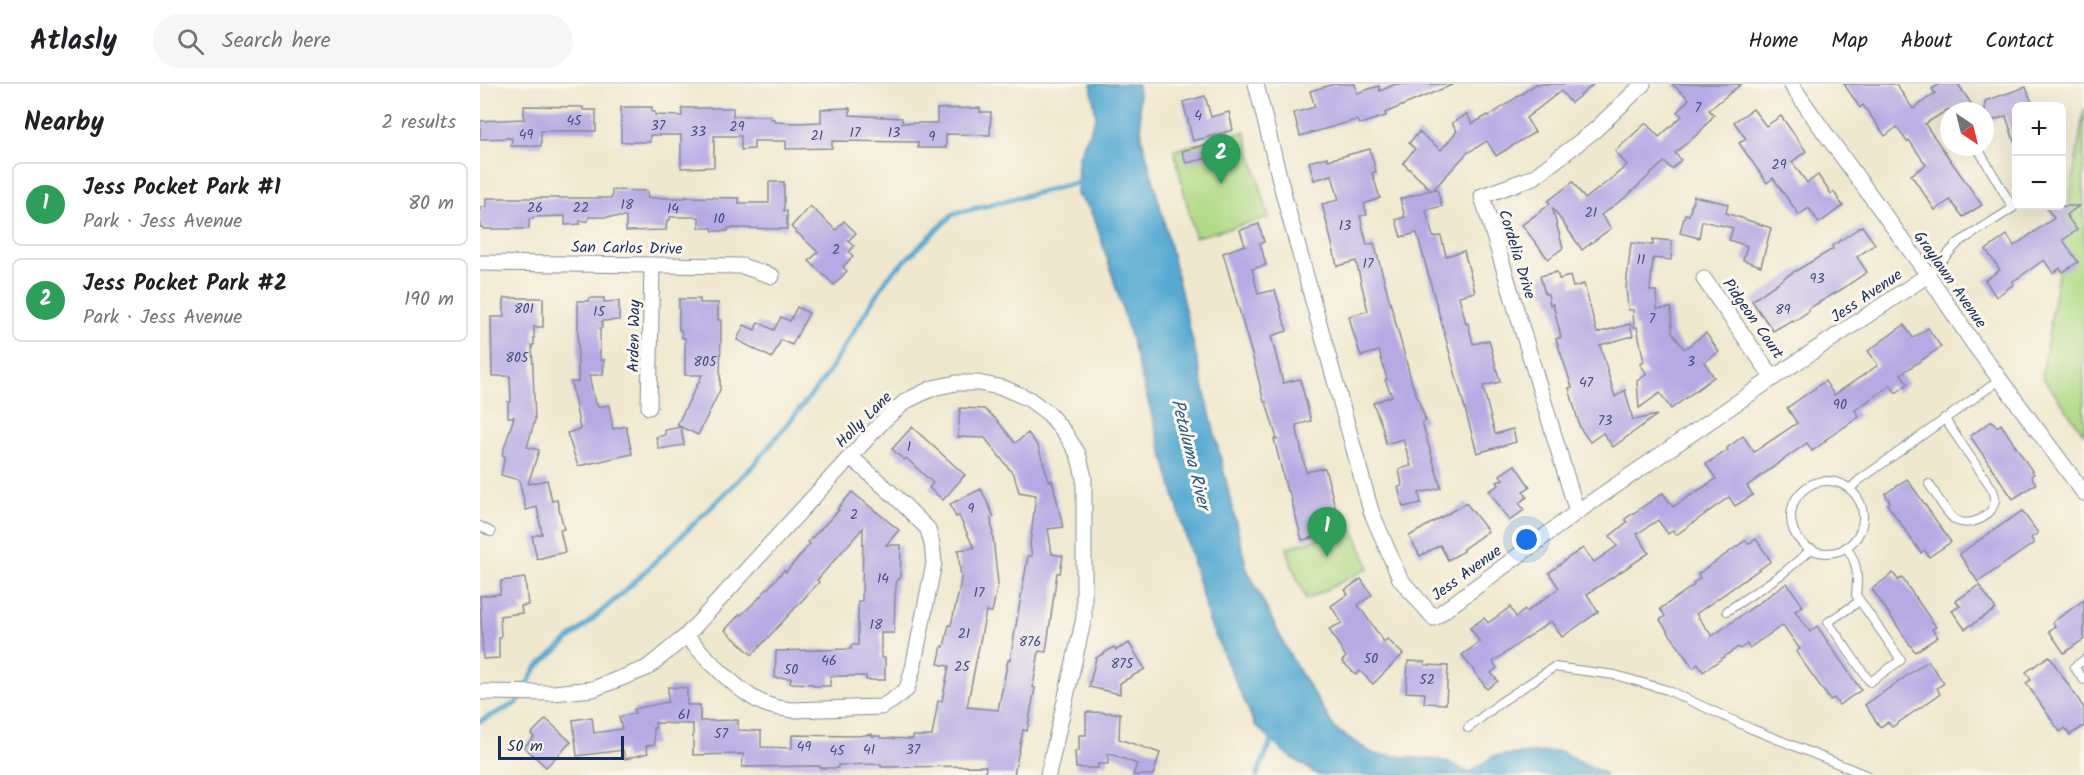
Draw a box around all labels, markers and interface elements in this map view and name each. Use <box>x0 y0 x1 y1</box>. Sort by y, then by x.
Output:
search box <box>153 14 573 68</box>
text: Atlasly <box>30 19 117 64</box>
text: Search here <box>222 24 331 59</box>
icon: search <box>174 25 207 58</box>
text: Home <box>1749 25 1798 58</box>
text: Map <box>1831 25 1868 58</box>
text: About <box>1901 25 1952 58</box>
text: Contact <box>1985 25 2054 58</box>
house number: 7 <box>1695 97 1702 119</box>
text: Nearby <box>24 102 104 144</box>
north arrow <box>1940 102 1994 156</box>
map controls <box>2012 102 2066 210</box>
button: + <box>2012 102 2066 156</box>
house number: 4 <box>1194 105 1202 127</box>
text: 2 results <box>381 107 456 139</box>
house number: 45 <box>566 110 583 132</box>
house number: 37 <box>651 115 666 137</box>
house number: 29 <box>730 116 745 138</box>
house number: 33 <box>690 121 706 143</box>
house number: 17 <box>850 122 861 144</box>
house number: 13 <box>888 122 900 144</box>
house number: 49 <box>519 124 533 146</box>
house number: 21 <box>811 125 823 147</box>
house number: 9 <box>929 126 936 148</box>
pin: 2 <box>1202 135 1240 184</box>
house number: 29 <box>1772 154 1787 176</box>
button: − <box>2012 156 2066 210</box>
text: Jess Pocket Park #1 <box>83 171 281 206</box>
text: 1 <box>42 188 49 220</box>
text: 80 m <box>408 188 454 220</box>
house number: 18 <box>621 194 634 216</box>
house number: 26 <box>527 197 543 219</box>
house number: 22 <box>573 197 589 219</box>
house number: 14 <box>667 198 679 220</box>
house number: 21 <box>1585 202 1597 224</box>
text: Park · Jess Avenue <box>83 206 242 238</box>
street label: Cordelia Drive <box>1491 207 1542 302</box>
house number: 10 <box>713 208 725 230</box>
house number: 13 <box>1339 215 1351 237</box>
street label: Graylawn Avenue <box>1907 226 1993 334</box>
street label: San Carlos Drive <box>571 235 683 262</box>
house number: 2 <box>832 239 840 261</box>
house number: 11 <box>1637 249 1645 271</box>
house number: 17 <box>1363 253 1374 275</box>
street label: Jess Avenue <box>1826 263 1908 329</box>
text: Jess Pocket Park #2 <box>83 267 287 302</box>
house number: 93 <box>1810 268 1824 290</box>
street label: Pidgeon Court <box>1716 273 1790 365</box>
text: 2 <box>40 284 51 316</box>
text: 190 m <box>404 284 454 316</box>
house number: 801 <box>514 298 534 320</box>
street label: Arden Way <box>621 299 648 373</box>
house number: 89 <box>1775 299 1791 321</box>
house number: 15 <box>593 301 606 323</box>
text: Park · Jess Avenue <box>83 302 242 334</box>
house number: 7 <box>1649 308 1656 330</box>
house number: 805 <box>506 347 530 369</box>
house number: 805 <box>694 351 718 373</box>
house number: 3 <box>1687 351 1695 373</box>
house number: 47 <box>1579 372 1594 394</box>
street label: Holly Lane <box>830 386 898 454</box>
house number: 90 <box>1833 394 1847 416</box>
water label: Petaluma River <box>1162 396 1218 517</box>
house number: 73 <box>1598 410 1612 432</box>
house number: 1 <box>907 436 911 458</box>
house number: 9 <box>968 498 975 520</box>
house number: 2 <box>850 504 858 526</box>
pin: 1 <box>1308 508 1346 557</box>
your location <box>1512 525 1541 554</box>
street label: Jess Avenue <box>1426 539 1507 607</box>
house number: 14 <box>877 568 889 590</box>
house number: 17 <box>974 582 985 604</box>
house number: 18 <box>870 614 883 636</box>
house number: 21 <box>958 623 970 645</box>
house number: 876 <box>1019 631 1041 653</box>
house number: 50 <box>1364 648 1378 670</box>
house number: 46 <box>821 650 837 672</box>
house number: 875 <box>1111 653 1135 675</box>
house number: 25 <box>954 656 971 678</box>
house number: 50 <box>784 659 798 681</box>
house number: 52 <box>1419 669 1435 691</box>
house number: 61 <box>678 704 690 726</box>
house number: 57 <box>714 723 729 745</box>
scale bar <box>498 733 624 760</box>
text: 50 m <box>507 734 543 759</box>
house number: 49 <box>797 736 811 758</box>
house number: 41 <box>863 739 875 761</box>
house number: 37 <box>906 739 921 761</box>
house number: 45 <box>829 740 846 762</box>

